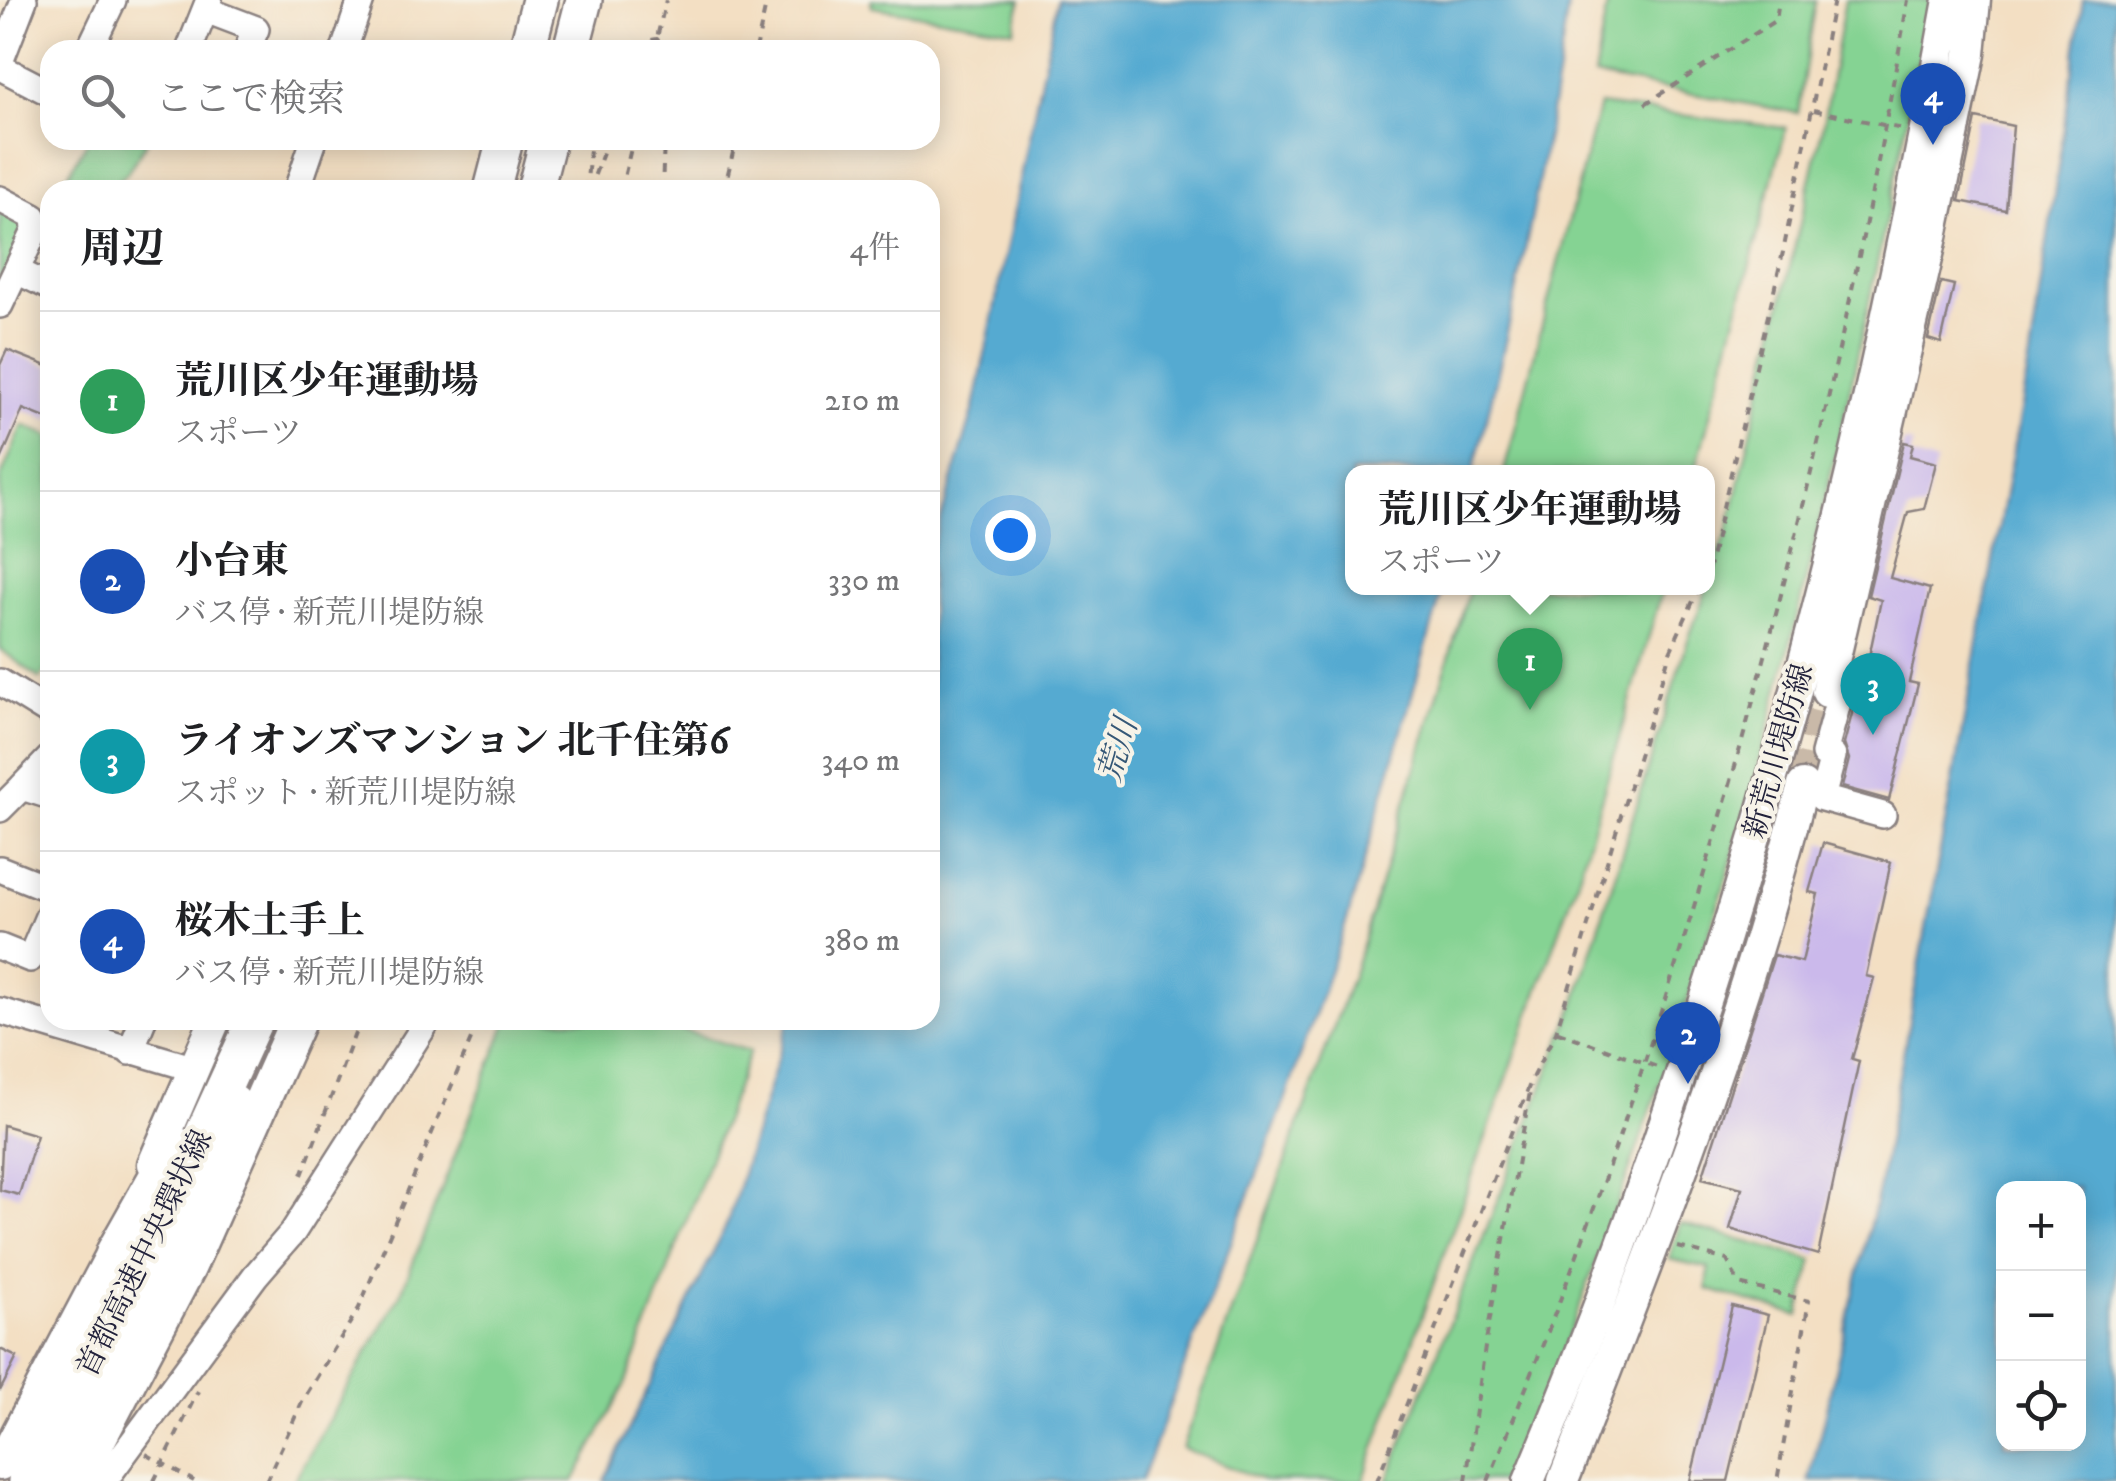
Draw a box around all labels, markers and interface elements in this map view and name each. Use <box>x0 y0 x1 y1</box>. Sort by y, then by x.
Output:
search box <box>40 40 940 150</box>
pin: 4 <box>1900 62 1966 145</box>
icon: search <box>75 68 130 123</box>
text: ここで検索 <box>155 76 345 124</box>
text: 周辺 <box>80 224 164 276</box>
text: 4件 <box>850 229 900 269</box>
text: 荒川区少年運動場 <box>175 358 479 406</box>
text: 1 <box>107 381 118 421</box>
text: 210 m <box>825 381 900 421</box>
text: スポーツ <box>175 414 302 454</box>
popup <box>1345 465 1715 595</box>
text: 荒川区少年運動場 <box>1378 487 1682 535</box>
your location <box>985 510 1036 561</box>
text: 小台東 <box>175 538 289 586</box>
text: スポーツ <box>1378 543 1505 583</box>
text: 2 <box>105 561 120 601</box>
text: 330 m <box>828 561 900 601</box>
text: バス停 · 新荒川堤防線 <box>175 594 484 634</box>
pin: 1 <box>1498 628 1562 710</box>
pin: 3 <box>1840 652 1906 735</box>
street label: 新荒川堤防線 <box>1737 660 1822 843</box>
water label: 荒川 <box>1090 711 1148 787</box>
text: ライオンズマンション 北千住第6 <box>175 718 729 766</box>
text: 3 <box>107 741 118 781</box>
text: 340 m <box>822 741 900 781</box>
text: スポット · 新荒川堤防線 <box>175 774 516 814</box>
text: 桜木土手上 <box>175 898 365 946</box>
text: 4 <box>103 921 122 961</box>
text: 380 m <box>824 921 900 961</box>
text: バス停 · 新荒川堤防線 <box>175 954 484 994</box>
pin: 2 <box>1656 1002 1720 1084</box>
street label: 首都高速中央環状線 <box>70 1124 221 1383</box>
map controls <box>1996 1181 2086 1451</box>
button: + <box>1996 1181 2086 1271</box>
button: − <box>1996 1271 2086 1361</box>
button: locate <box>1996 1361 2086 1451</box>

